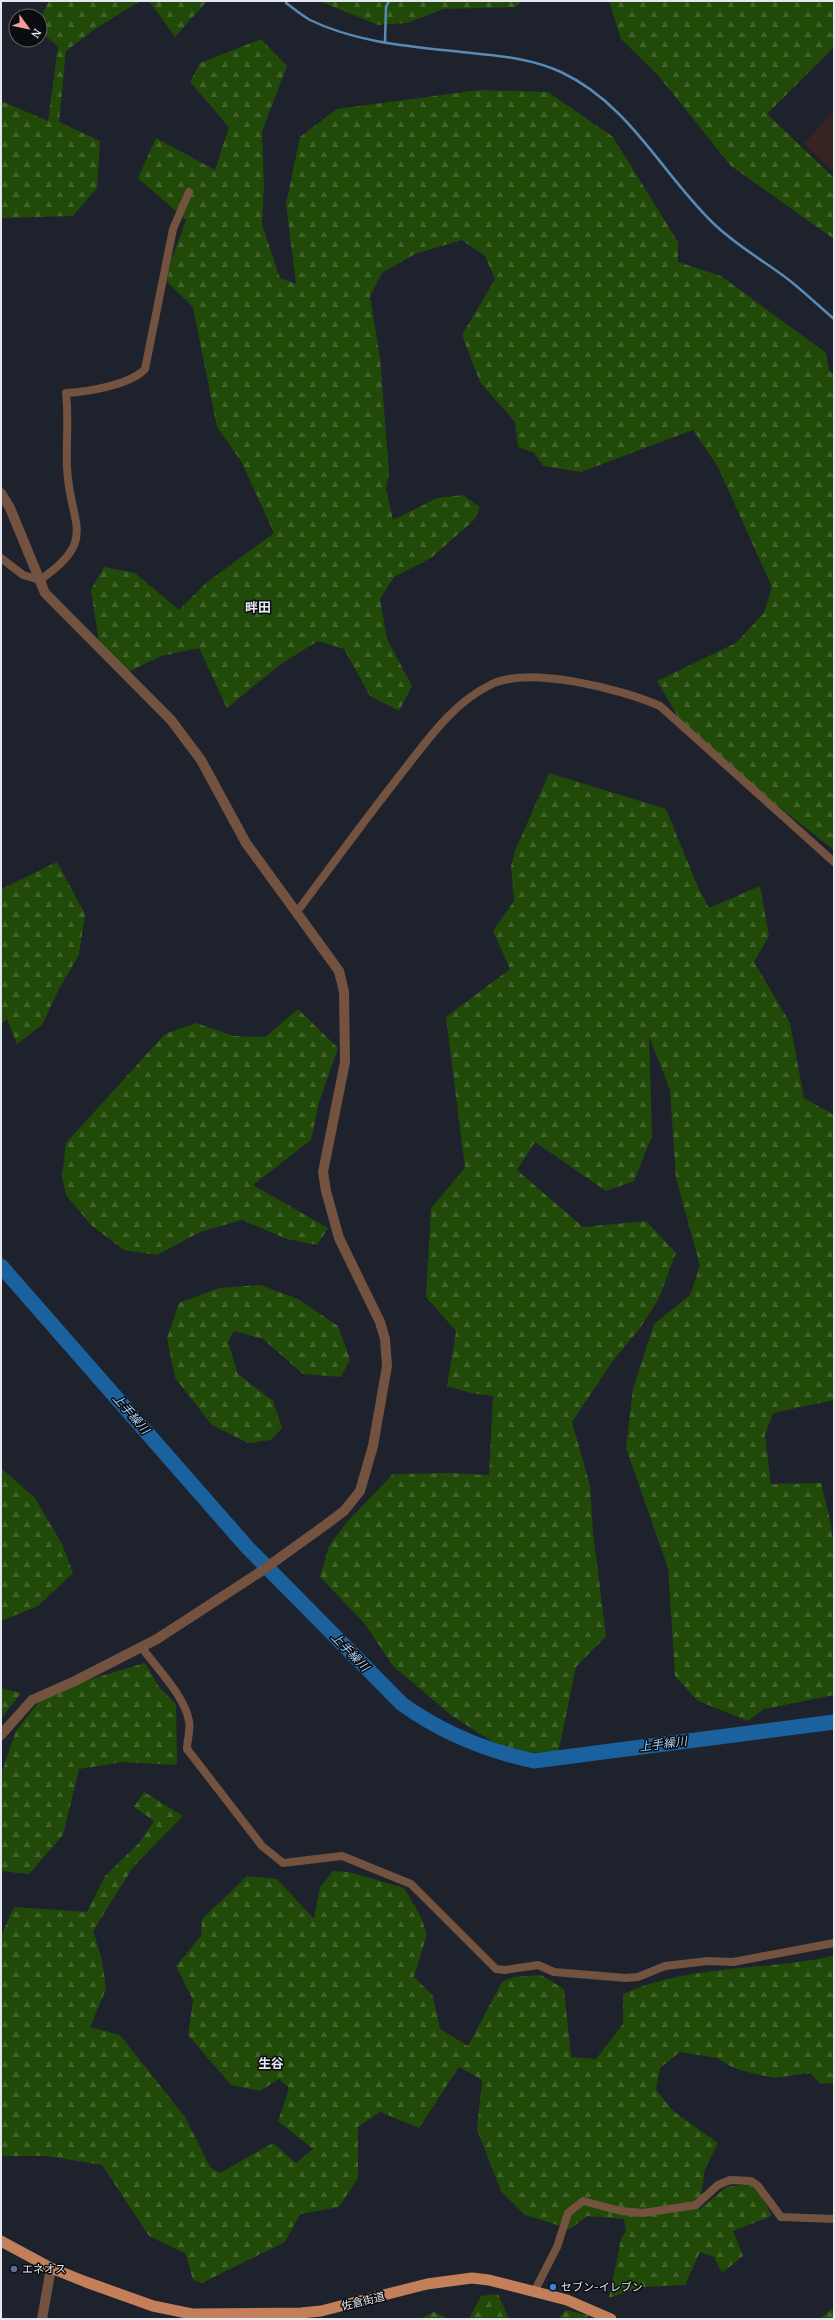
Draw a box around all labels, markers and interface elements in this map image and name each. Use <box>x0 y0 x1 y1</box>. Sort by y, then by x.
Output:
north arrow <box>8 8 48 48</box>
text: N <box>28 26 45 41</box>
district label: 畔田 <box>245 598 271 616</box>
water label: 上手繰川 <box>110 1391 154 1438</box>
water label: 上手繰川 <box>328 1629 374 1676</box>
water label: 上手繰川 <box>638 1733 690 1754</box>
district label: 生谷 <box>258 2054 284 2072</box>
place label: エネオス <box>22 2262 66 2276</box>
marker: エネオス <box>9 2264 19 2274</box>
place label: セブン-イレブン <box>561 2280 643 2294</box>
marker: セブン-イレブン <box>548 2282 558 2292</box>
street label: 佐倉街道 <box>340 2289 386 2313</box>

